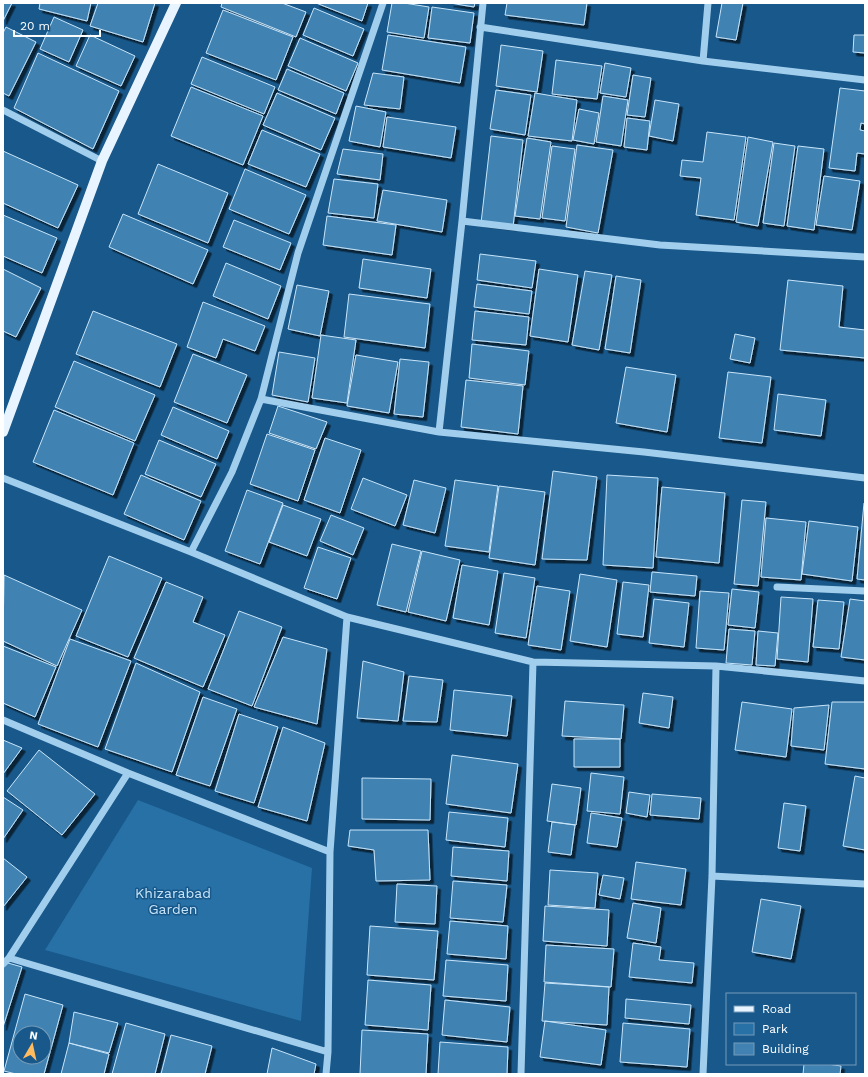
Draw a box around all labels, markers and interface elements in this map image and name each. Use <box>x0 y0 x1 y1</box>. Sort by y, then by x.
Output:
scale bar <box>14 12 100 38</box>
text: 20 m <box>20 19 50 33</box>
park label: Khizarabad Garden <box>135 885 211 917</box>
legend <box>726 993 856 1065</box>
text: Road <box>762 1002 791 1016</box>
text: Park <box>762 1022 788 1036</box>
north arrow <box>12 1025 52 1065</box>
text: N <box>28 1029 39 1043</box>
text: Building <box>762 1042 809 1056</box>

